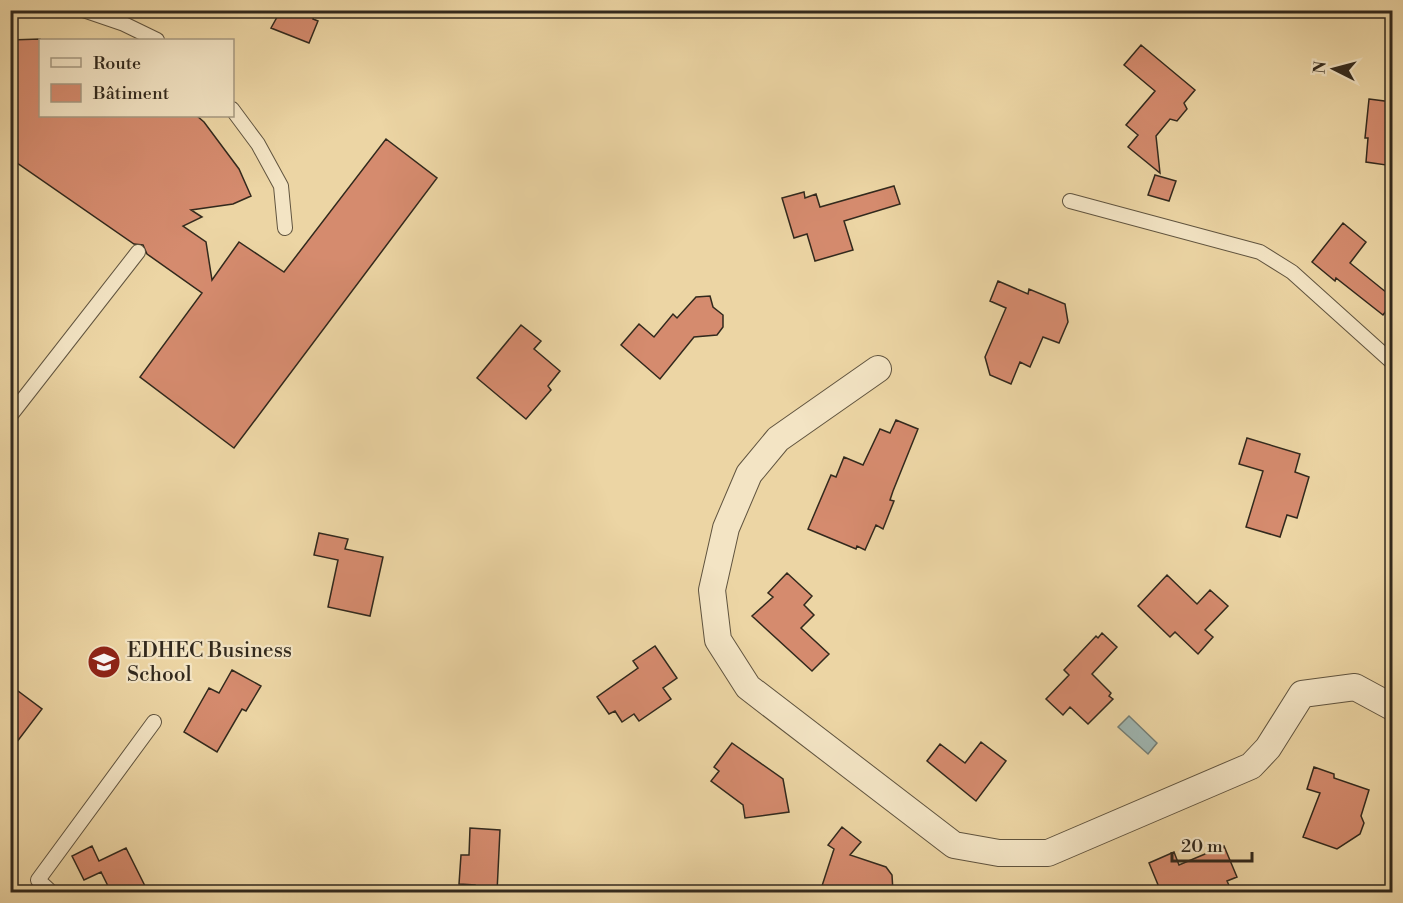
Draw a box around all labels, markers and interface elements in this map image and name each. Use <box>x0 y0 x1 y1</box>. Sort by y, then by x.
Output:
legend <box>39 39 234 117</box>
north arrow <box>1304 39 1364 99</box>
text: Route <box>93 52 141 75</box>
text: N <box>1309 60 1331 75</box>
text: Bâtiment <box>92 82 170 105</box>
place label: EDHEC Business School <box>127 638 292 688</box>
school or university icon: EDHEC Business School <box>86 644 122 680</box>
scale bar <box>1172 825 1252 863</box>
text: 20 m <box>1181 835 1223 858</box>

